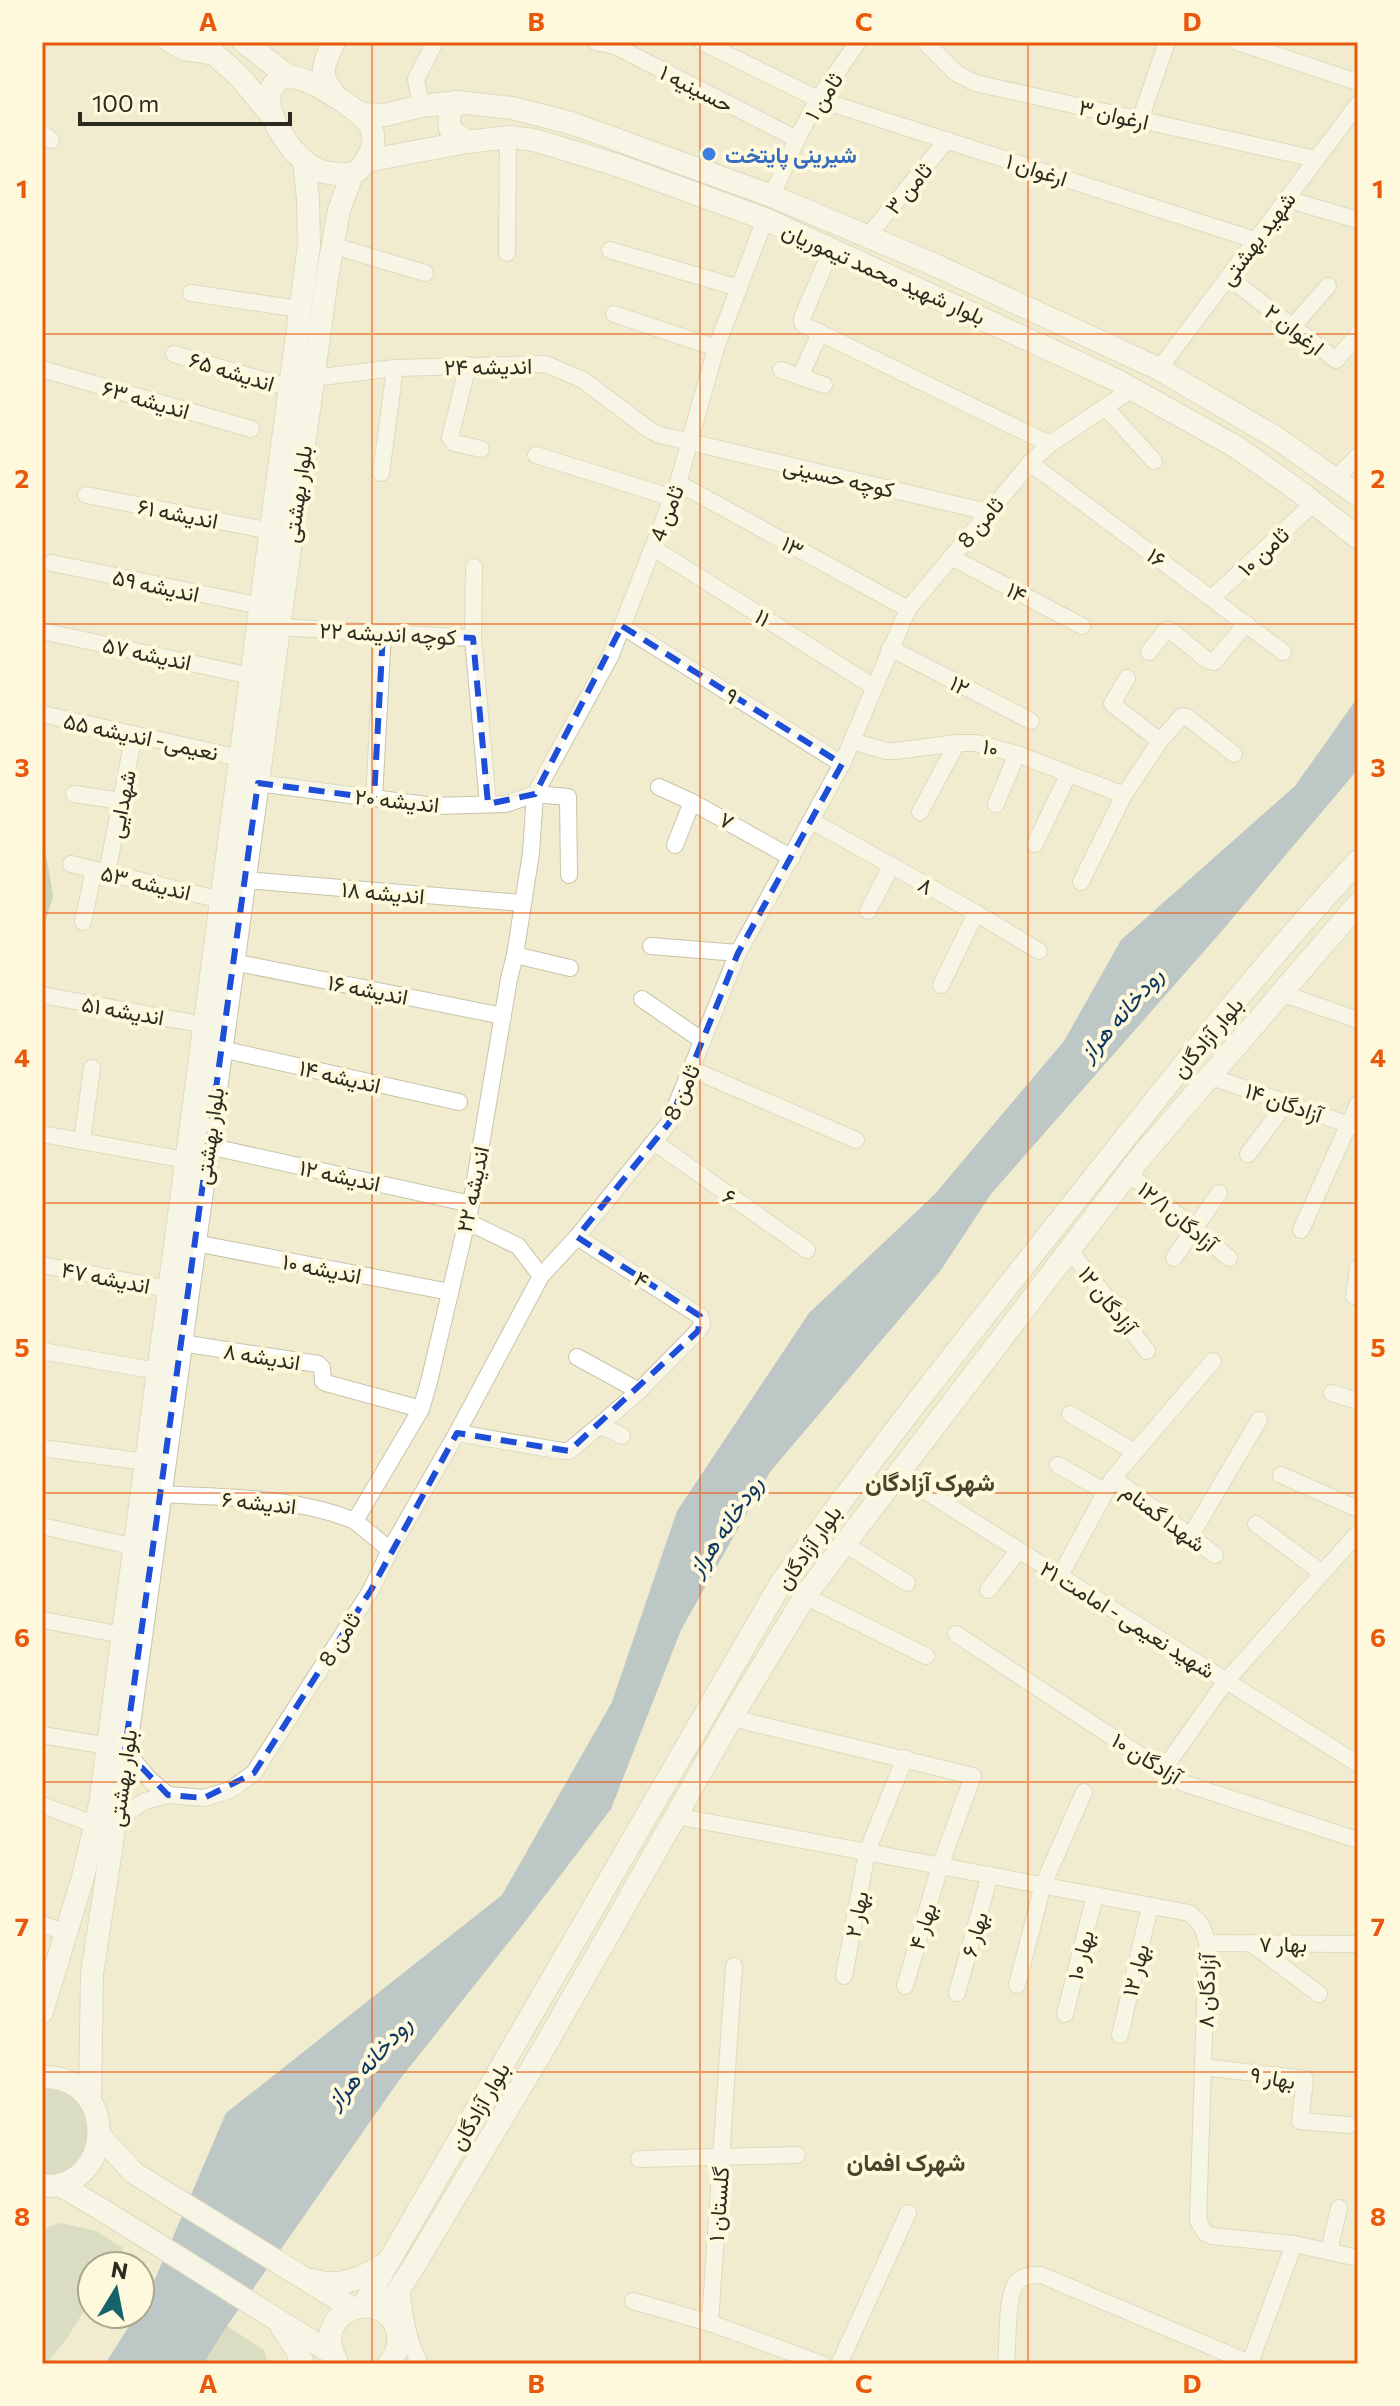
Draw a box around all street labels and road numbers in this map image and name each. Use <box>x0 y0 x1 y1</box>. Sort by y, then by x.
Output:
street label: حسینیه ۱ <box>656 58 738 118</box>
street label: ثامن ۱ <box>798 67 849 125</box>
street label: ارغوان ۳ <box>1076 93 1152 136</box>
street label: ارغوان ۱ <box>1003 146 1071 192</box>
street label: ثامن ۳ <box>879 157 938 220</box>
street label: شهید بهشتی <box>1213 186 1302 291</box>
street label: بلوار شهید محمد تیموریان <box>778 216 990 331</box>
street label: ارغوان ۲ <box>1259 297 1330 361</box>
street label: اندیشه ۶۵ <box>186 345 278 397</box>
street label: اندیشه ۲۴ <box>444 352 532 380</box>
street label: اندیشه ۶۳ <box>99 374 193 424</box>
street label: بلوار بهشتی <box>277 443 318 545</box>
street label: کوچه حسینی <box>781 451 897 505</box>
street label: ثامن 4 <box>643 481 690 545</box>
street label: ثامن 8 <box>951 491 1010 554</box>
street label: اندیشه ۶۱ <box>136 492 220 534</box>
street label: ثامن ۱۰ <box>1232 520 1295 582</box>
street label: ۱۳ <box>777 529 809 563</box>
street label: ۱۶ <box>1142 541 1172 573</box>
street label: اندیشه ۵۹ <box>110 563 202 607</box>
street label: ۱۴ <box>1002 576 1032 608</box>
street label: ۱۱ <box>750 602 776 632</box>
street label: کوچه اندیشه ۲۲ <box>319 616 457 652</box>
street label: اندیشه ۵۷ <box>100 630 194 676</box>
street label: ۱۲ <box>946 669 974 701</box>
street label: ۹ <box>720 681 744 709</box>
street label: نعیمی- اندیشه ۵۵ <box>61 706 221 767</box>
street label: ۱۰ <box>980 732 1002 762</box>
street label: شهدایی <box>101 767 142 841</box>
street label: اندیشه ۲۰ <box>353 782 441 818</box>
street label: ۷ <box>715 805 739 835</box>
street label: اندیشه ۵۳ <box>98 859 194 905</box>
street label: ۸ <box>914 870 938 900</box>
street label: اندیشه ۱۸ <box>340 875 426 909</box>
street label: اندیشه ۱۶ <box>326 968 410 1010</box>
street label: اندیشه ۵۱ <box>80 989 166 1031</box>
street label: بلوار آزادگان <box>1165 991 1249 1083</box>
street label: اندیشه ۱۴ <box>297 1054 383 1098</box>
street label: ثامن 8 <box>657 1060 706 1124</box>
street label: آزادگان ۱۴ <box>1241 1076 1328 1129</box>
street label: بلوار بهشتی <box>189 1085 230 1187</box>
street label: اندیشه ۲۲ <box>450 1144 494 1234</box>
street label: اندیشه ۱۲ <box>297 1153 383 1197</box>
street label: آزادگان ۱۲/۱ <box>1132 1175 1225 1259</box>
street label: ۶ <box>718 1182 742 1210</box>
street label: اندیشه ۱۰ <box>280 1247 364 1289</box>
street label: اندیشه ۴۷ <box>59 1255 153 1299</box>
street label: آزادگان ۱۲ <box>1072 1261 1144 1342</box>
street label: ۴ <box>629 1264 655 1294</box>
street label: اندیشه ۸ <box>222 1337 302 1375</box>
street label: شهدا گمنام <box>1116 1477 1211 1559</box>
street label: اندیشه ۶ <box>220 1485 298 1519</box>
street label: بلوار آزادگان <box>769 1500 848 1595</box>
street label: شهید نعیمی - امامت ۲۱ <box>1035 1554 1220 1685</box>
street label: ثامن 8 <box>312 1607 367 1671</box>
street label: آزادگان ۱۰ <box>1107 1726 1188 1792</box>
street label: بلوار بهشتی <box>102 1727 143 1829</box>
street label: بهار ۲ <box>838 1889 875 1940</box>
street label: بهار ۴ <box>902 1899 943 1953</box>
street label: بهار ۶ <box>955 1908 994 1960</box>
street label: بهار ۱۰ <box>1061 1927 1100 1983</box>
street label: بهار ۷ <box>1259 1930 1307 1958</box>
street label: بهار ۱۲ <box>1116 1941 1155 1999</box>
street label: آزادگان ۸ <box>1191 1952 1222 2029</box>
street label: بلوار آزادگان <box>443 2057 516 2155</box>
street label: بهار ۹ <box>1248 2060 1298 2095</box>
street label: گلستان ۱ <box>702 2165 734 2242</box>

